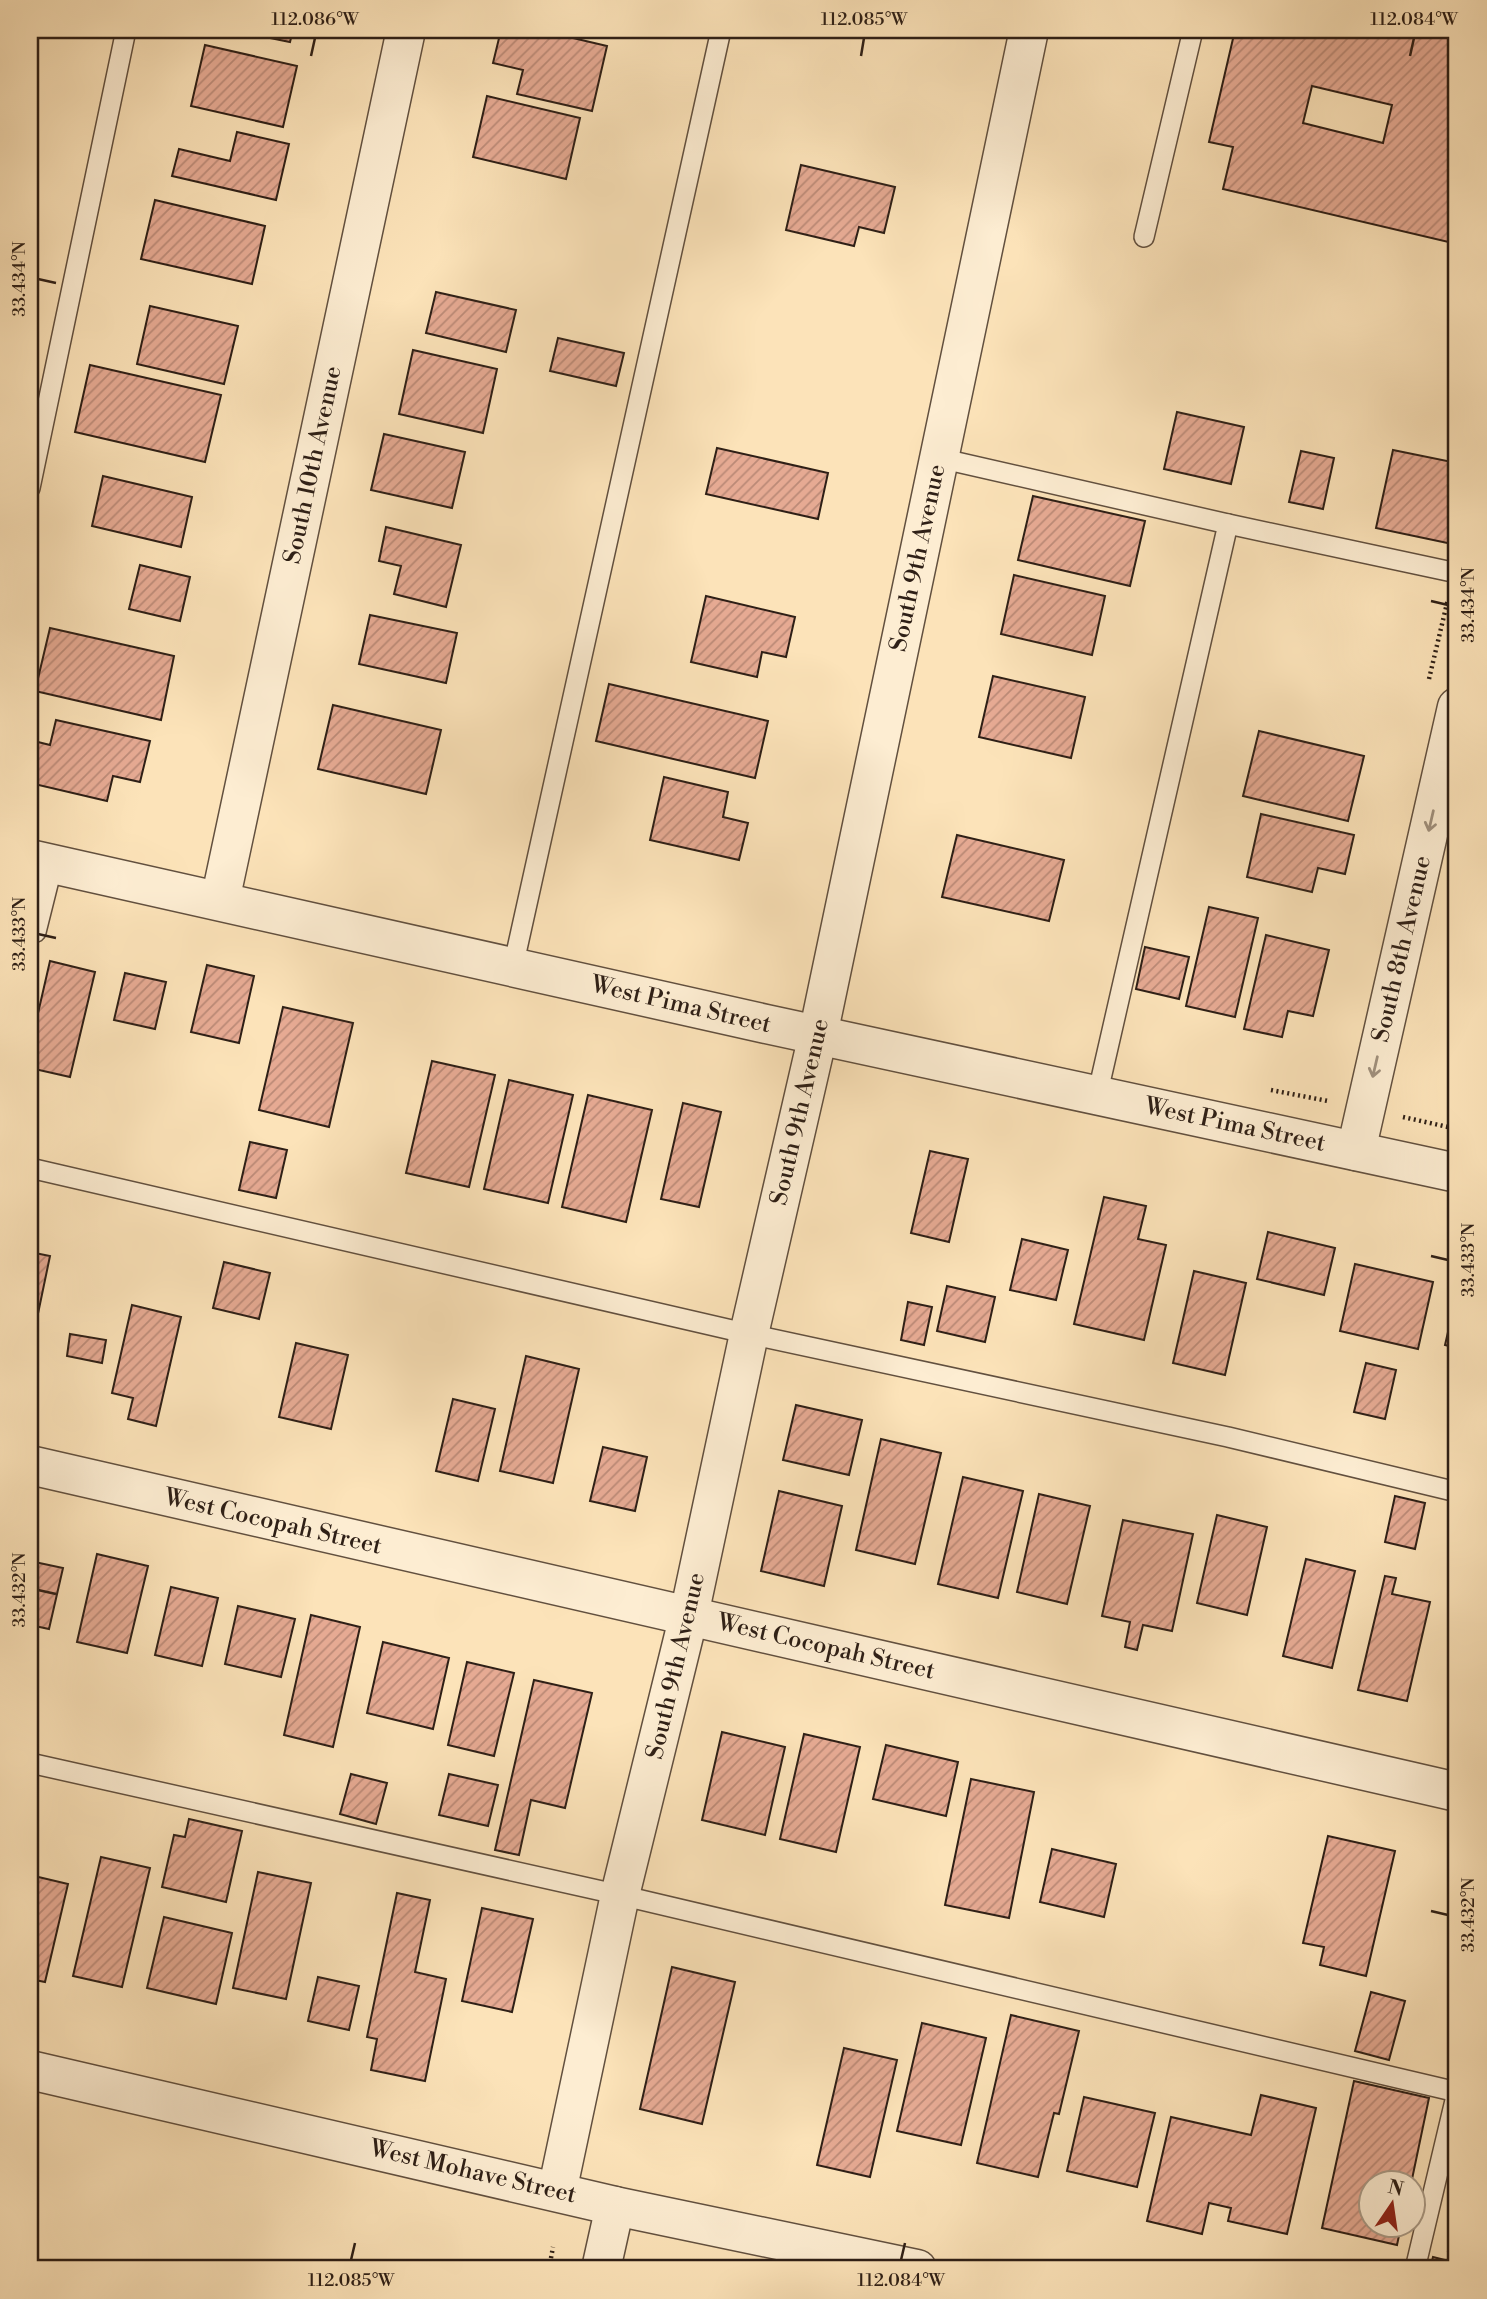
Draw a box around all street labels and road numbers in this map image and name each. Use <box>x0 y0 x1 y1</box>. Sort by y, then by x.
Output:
street label: South 10th Avenue <box>277 363 349 567</box>
street label: South 9th Avenue <box>884 462 952 654</box>
street label: South 8th Avenue <box>1366 853 1438 1045</box>
street label: West Pima Street <box>587 969 775 1040</box>
street label: South 9th Avenue <box>764 1016 836 1208</box>
street label: West Pima Street <box>1141 1091 1329 1159</box>
street label: West Cocopah Street <box>160 1482 385 1562</box>
street label: South 9th Avenue <box>640 1570 712 1762</box>
street label: West Cocopah Street <box>713 1607 938 1687</box>
street label: West Mohave Street <box>366 2133 580 2210</box>

